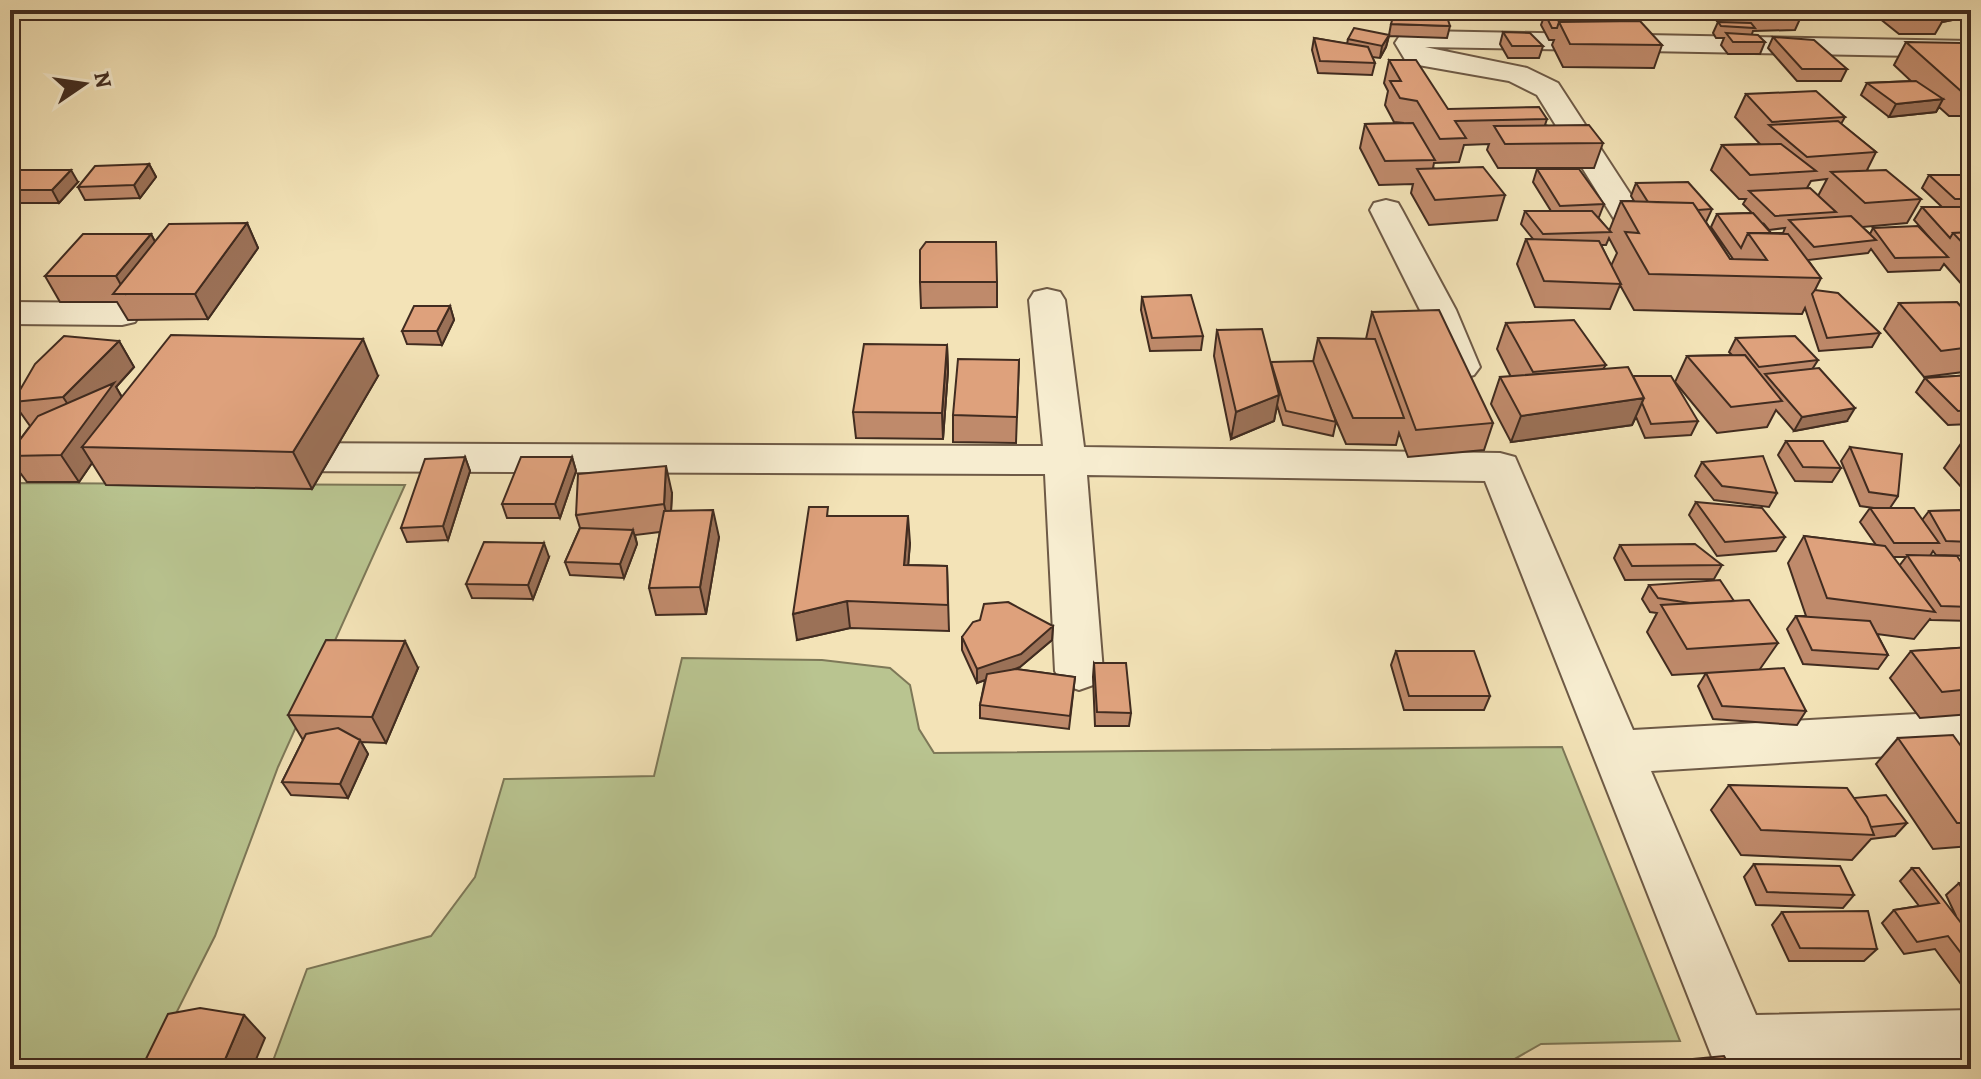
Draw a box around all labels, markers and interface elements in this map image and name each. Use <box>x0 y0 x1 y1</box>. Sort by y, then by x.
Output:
north arrow <box>44 44 124 124</box>
text: N <box>86 69 119 91</box>

